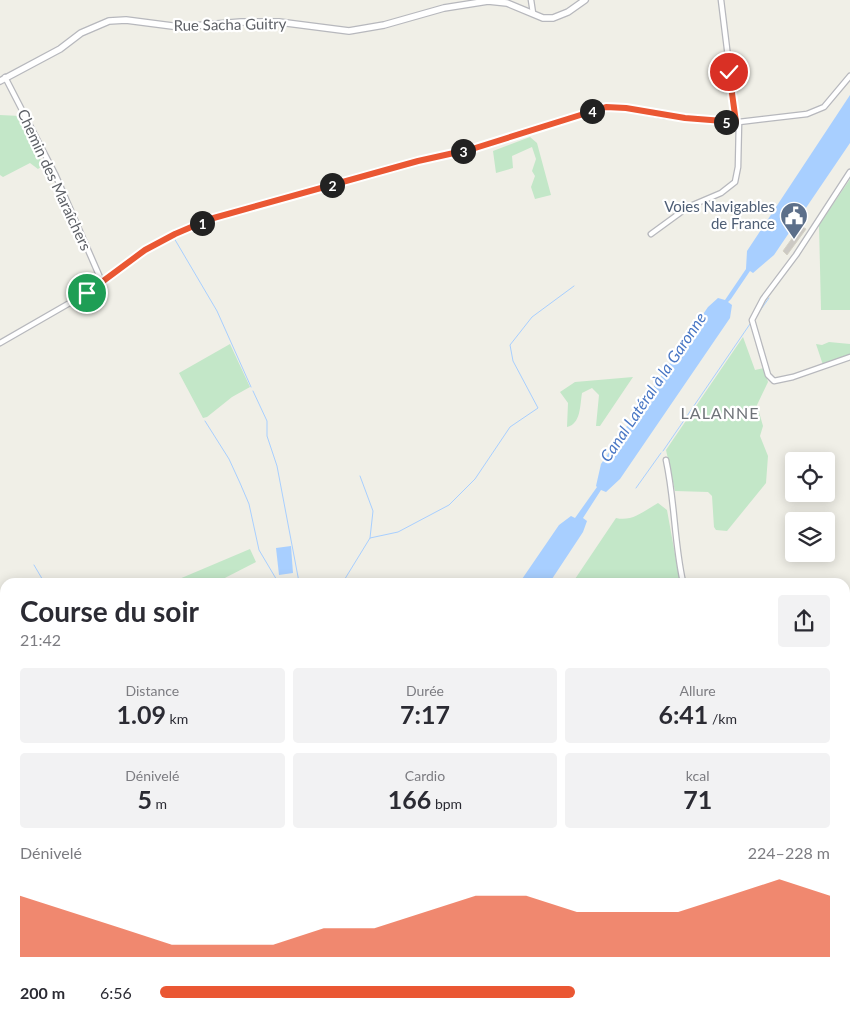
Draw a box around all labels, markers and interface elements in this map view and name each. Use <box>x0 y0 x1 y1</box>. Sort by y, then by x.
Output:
street label: Rue Sacha Guitry <box>173 14 287 34</box>
pin <box>708 51 750 93</box>
icon: check <box>715 58 743 86</box>
pin: 4 <box>580 98 604 124</box>
text: 4 <box>588 103 597 120</box>
street label: Chemin des Maraîchers <box>14 106 96 253</box>
pin: 5 <box>714 110 738 134</box>
text: 5 <box>722 114 731 131</box>
pin: 3 <box>450 138 476 164</box>
text: 3 <box>459 143 468 160</box>
pin: 2 <box>320 172 344 198</box>
text: 2 <box>328 177 337 194</box>
place label: Voies Navigables de France <box>664 197 775 232</box>
public building icon: Voies Navigables de France <box>779 201 809 240</box>
pin: 1 <box>190 210 214 236</box>
text: 1 <box>198 215 207 232</box>
pin <box>66 272 108 314</box>
icon: arrive <box>73 279 101 307</box>
water label: Canal Latéral à la Garonne <box>596 308 710 465</box>
district label: LALANNE <box>681 403 759 422</box>
map controls <box>785 452 835 562</box>
button: locate <box>785 452 835 502</box>
button: layers <box>785 512 835 562</box>
text: Course du soir <box>20 594 199 628</box>
button: share <box>778 595 830 647</box>
text: 21:42 <box>20 630 61 649</box>
text: Distance <box>125 682 179 699</box>
text: Durée <box>406 682 444 699</box>
text: Allure <box>680 682 716 699</box>
text: 1.09 <box>116 699 166 729</box>
text: 7:17 <box>400 699 450 729</box>
text: 6:41 <box>658 699 708 729</box>
text: km <box>166 710 188 727</box>
text: /km <box>708 710 737 727</box>
text: Dénivelé <box>125 767 179 784</box>
text: Cardio <box>405 767 445 784</box>
text: kcal <box>686 767 709 784</box>
text: 5 <box>138 784 152 814</box>
text: 166 <box>388 784 431 814</box>
text: 71 <box>683 784 712 814</box>
text: m <box>152 795 167 812</box>
text: bpm <box>431 795 462 812</box>
text: Dénivelé <box>20 843 82 862</box>
text: 224–228 m <box>748 843 830 862</box>
text: 200 m <box>20 983 65 1002</box>
text: 6:56 <box>100 983 132 1002</box>

